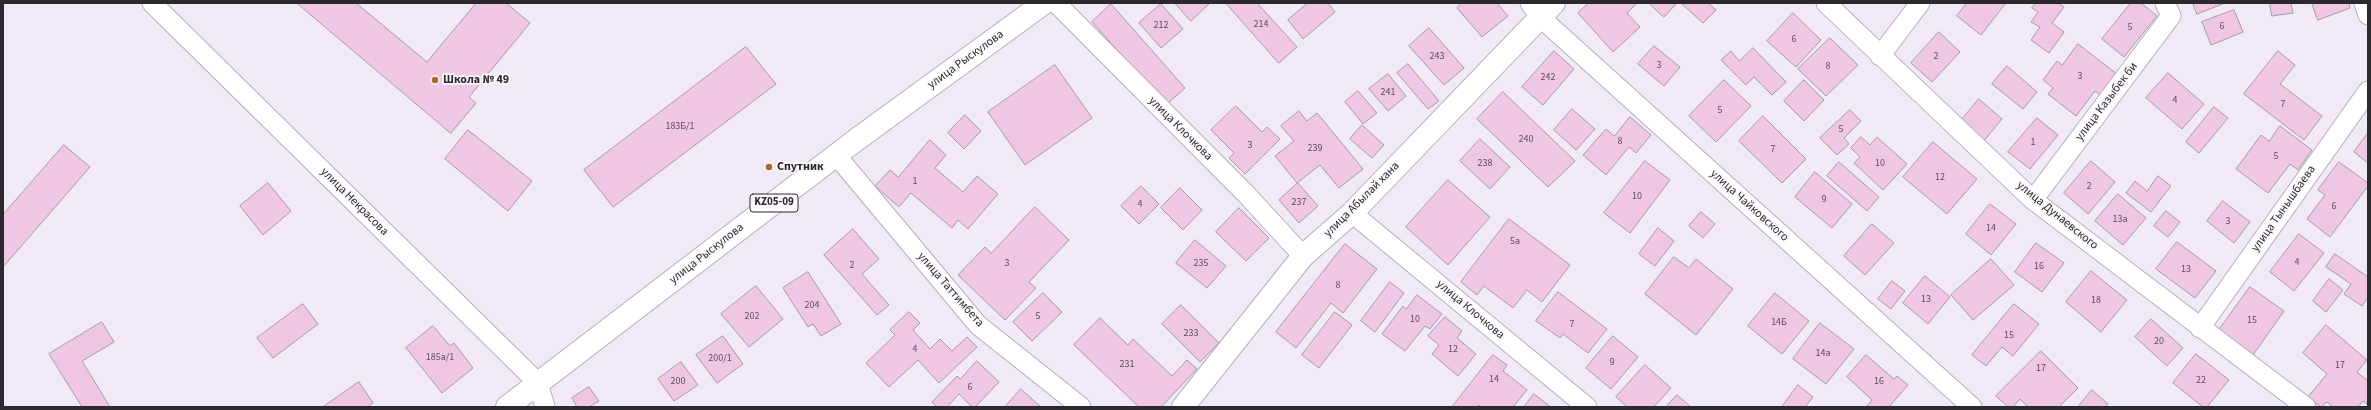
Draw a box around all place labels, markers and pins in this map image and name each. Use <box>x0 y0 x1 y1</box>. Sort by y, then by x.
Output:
place label: Школа № 49 <box>443 73 509 87</box>
marker: Школа № 49 <box>430 75 440 85</box>
place label: Спутник <box>777 160 824 174</box>
marker: Спутник <box>764 162 774 172</box>

